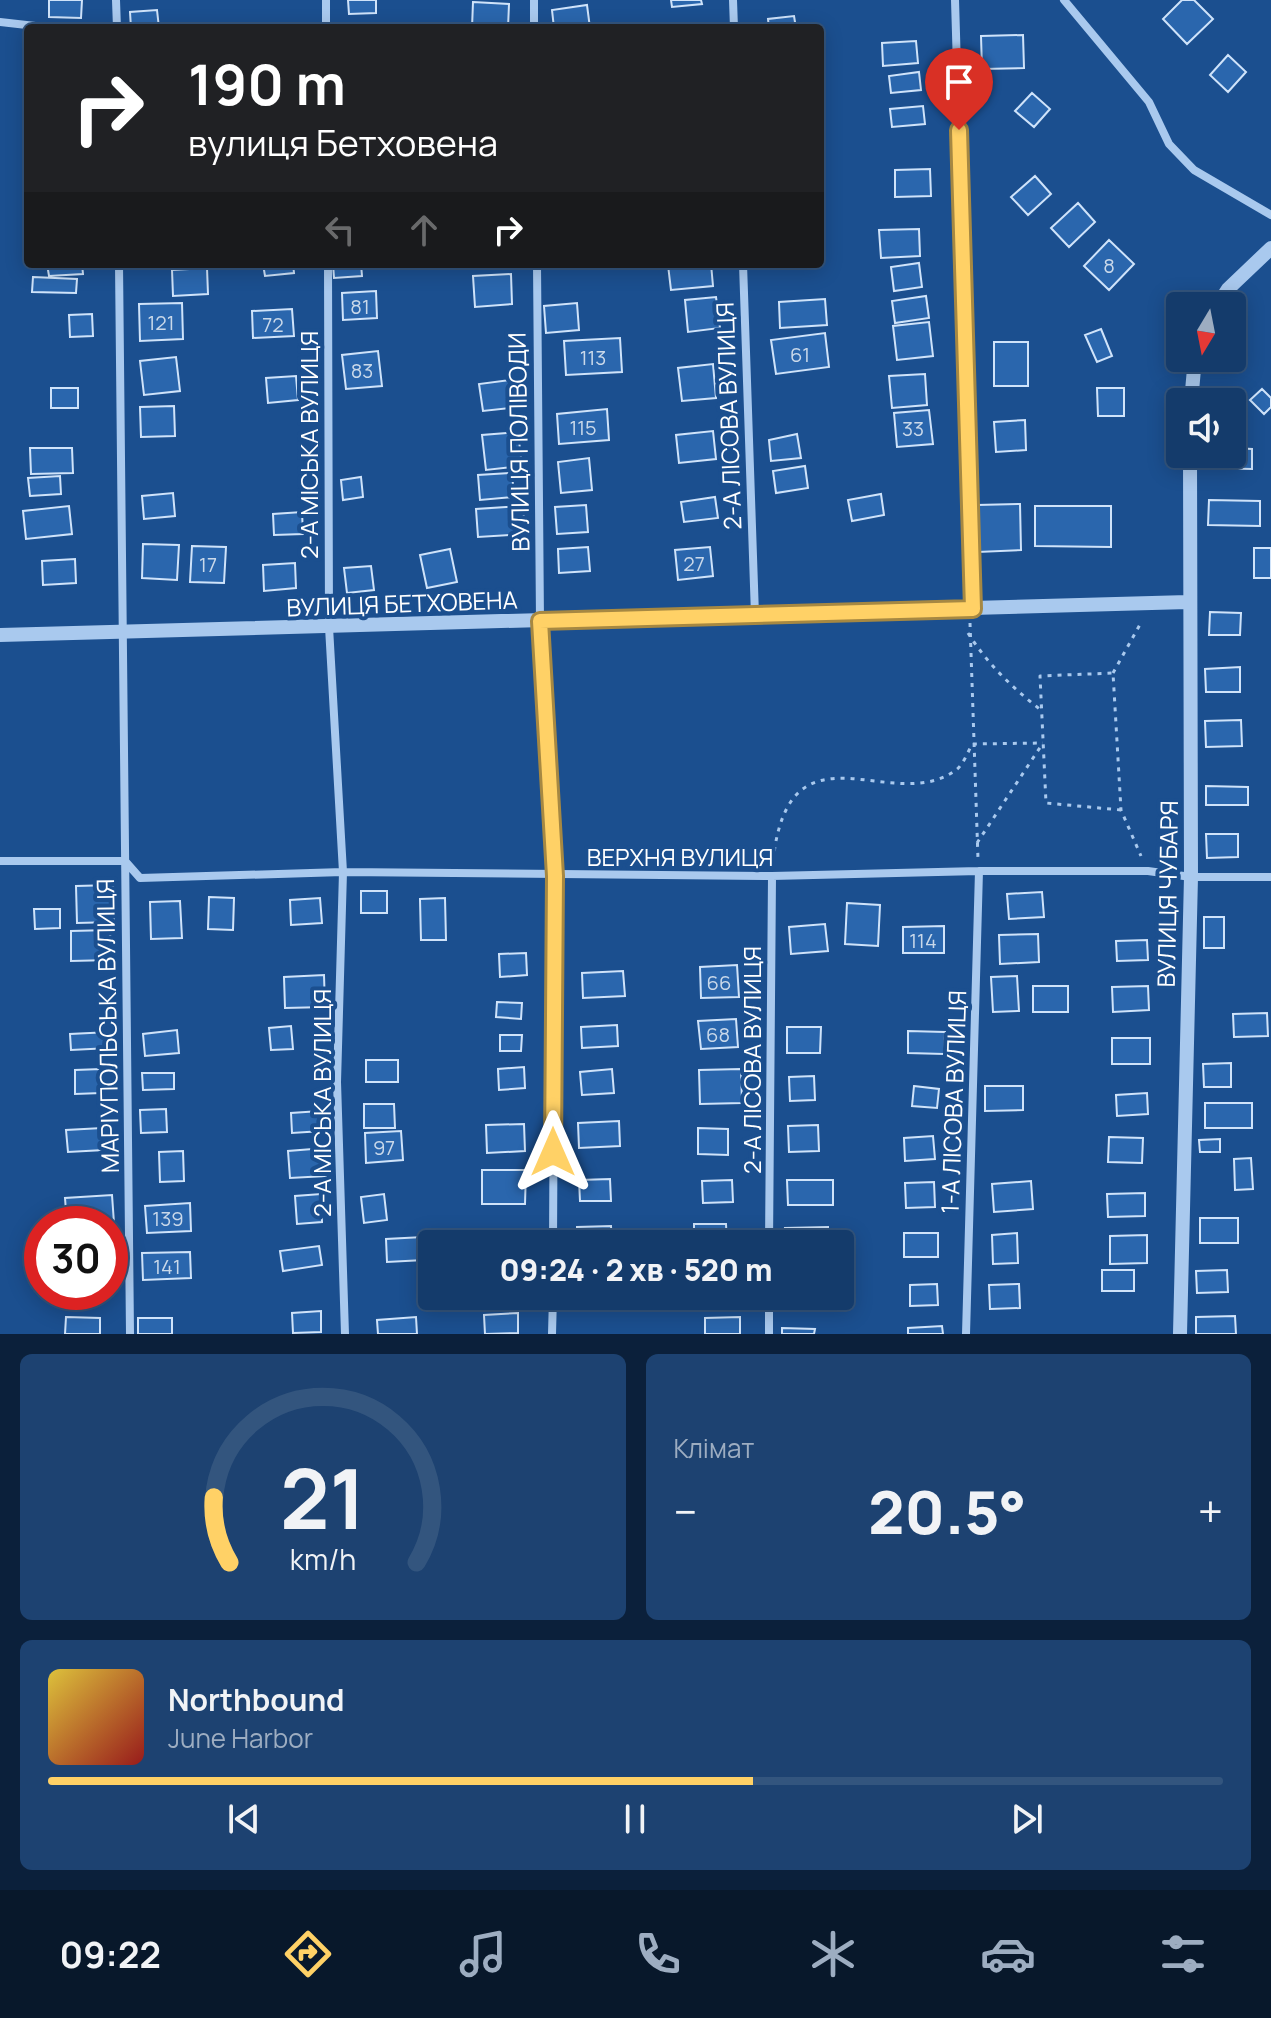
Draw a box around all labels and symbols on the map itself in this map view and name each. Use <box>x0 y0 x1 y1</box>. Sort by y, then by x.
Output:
pin <box>925 48 993 130</box>
house number: 8 <box>1103 252 1115 279</box>
north arrow <box>1166 292 1246 372</box>
house number: 81 <box>350 293 370 320</box>
street label: 2-А ЛІСОВА ВУЛИЦЯ <box>708 302 748 530</box>
house number: 121 <box>148 309 175 336</box>
house number: 72 <box>262 311 284 338</box>
street label: 2-А МІСЬКА ВУЛИЦЯ <box>292 331 325 559</box>
street label: ВУЛИЦЯ ПОЛІВОДИ <box>500 332 536 552</box>
house number: 61 <box>790 341 810 368</box>
house number: 113 <box>580 344 606 371</box>
house number: 83 <box>351 357 373 384</box>
house number: 115 <box>569 414 597 441</box>
house number: 33 <box>902 415 924 442</box>
house number: 27 <box>683 550 705 577</box>
house number: 17 <box>199 551 217 578</box>
street label: ВУЛИЦЯ БЕТХОВЕНА <box>286 582 518 624</box>
street label: ВУЛИЦЯ ЧУБАРЯ <box>1149 800 1185 988</box>
street label: ВЕРХНЯ ВУЛИЦЯ <box>587 840 773 873</box>
street label: МАРІУПОЛЬСЬКА ВУЛИЦЯ <box>88 879 126 1173</box>
house number: 114 <box>909 927 937 954</box>
street label: 2-А ЛІСОВА ВУЛИЦЯ <box>735 946 768 1174</box>
house number: 66 <box>707 969 731 996</box>
street label: 2-А МІСЬКА ВУЛИЦЯ <box>305 989 338 1217</box>
street label: 1-А ЛІСОВА ВУЛИЦЯ <box>933 990 973 1214</box>
house number: 68 <box>706 1021 730 1048</box>
position arrow <box>511 1110 595 1194</box>
house number: 97 <box>373 1134 395 1161</box>
house number: 139 <box>152 1205 184 1232</box>
speed limit sign: 30 <box>24 1206 128 1310</box>
house number: 141 <box>153 1253 181 1280</box>

